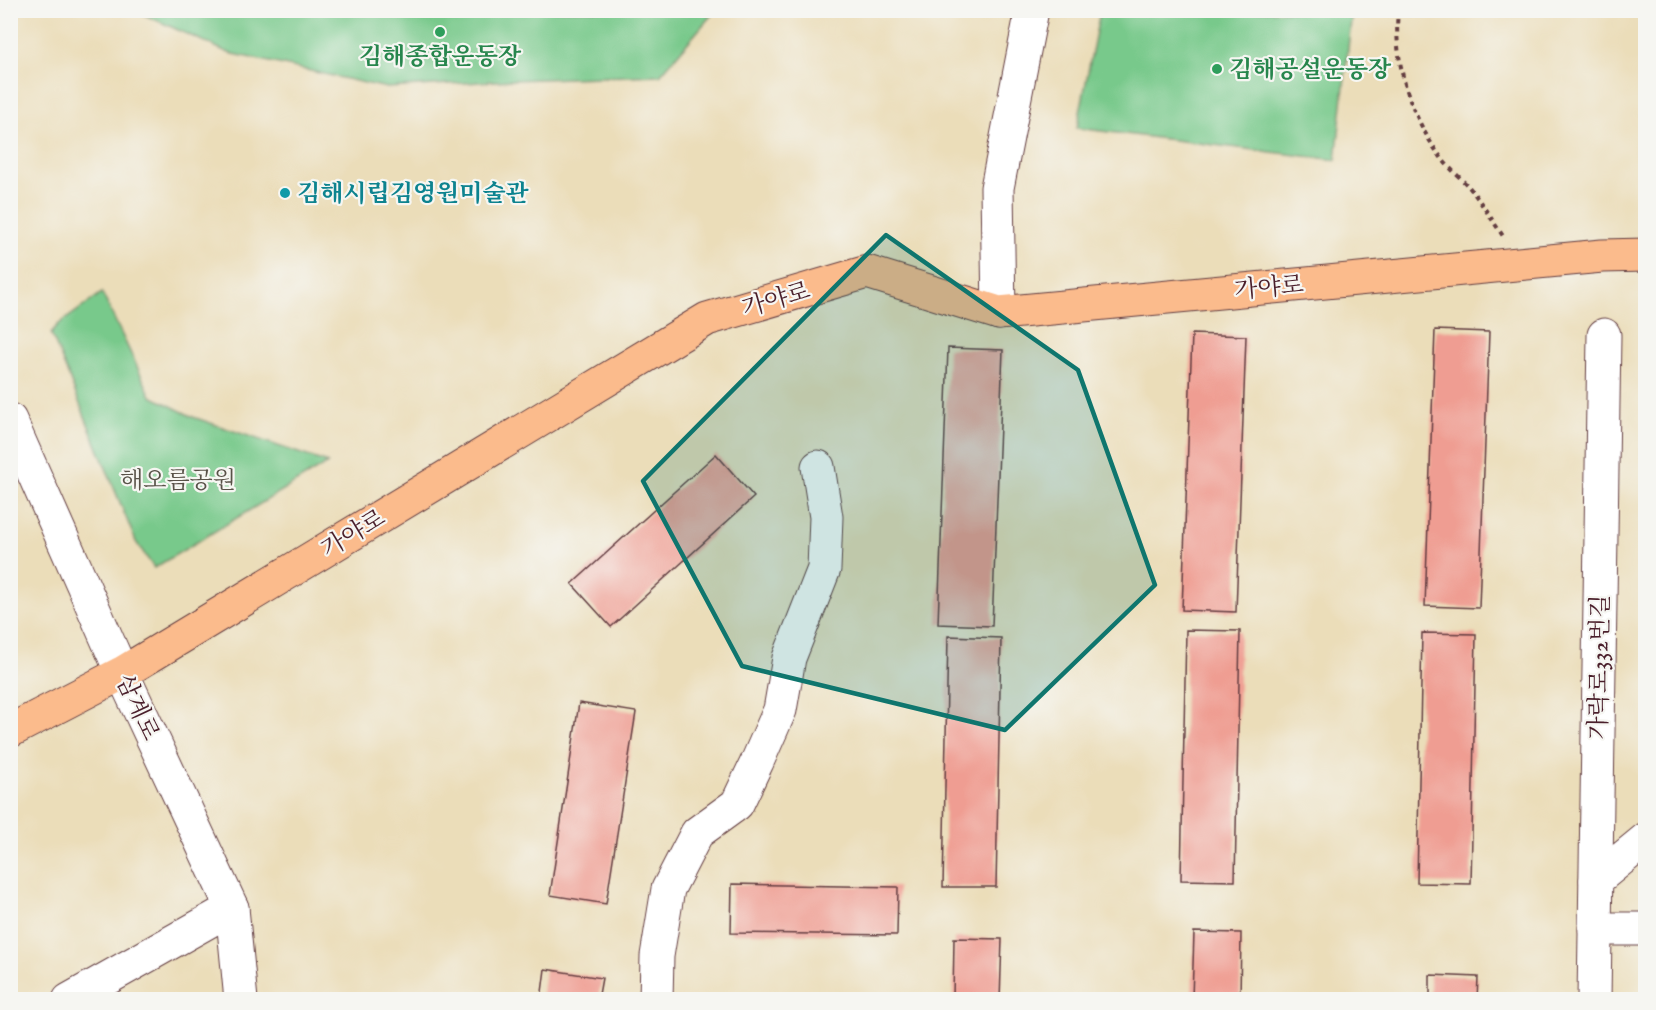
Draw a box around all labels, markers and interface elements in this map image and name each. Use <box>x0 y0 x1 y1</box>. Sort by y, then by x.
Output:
marker: 김해종합운동장 <box>433 25 447 39</box>
place label: 김해종합운동장 <box>359 42 522 73</box>
place label: 김해공설운동장 <box>1229 55 1392 86</box>
marker: 김해공설운동장 <box>1210 62 1224 76</box>
place label: 김해시립김영원미술관 <box>297 179 529 210</box>
marker: 김해시립김영원미술관 <box>278 186 292 200</box>
street label: 가야로 <box>1233 270 1305 307</box>
street label: 가야로 <box>739 276 814 325</box>
park label: 해오름공원 <box>120 466 236 497</box>
street label: 가야로 <box>316 503 392 565</box>
street label: 가락로332번길 <box>1584 594 1617 740</box>
street label: 삼계로 <box>108 670 165 746</box>

